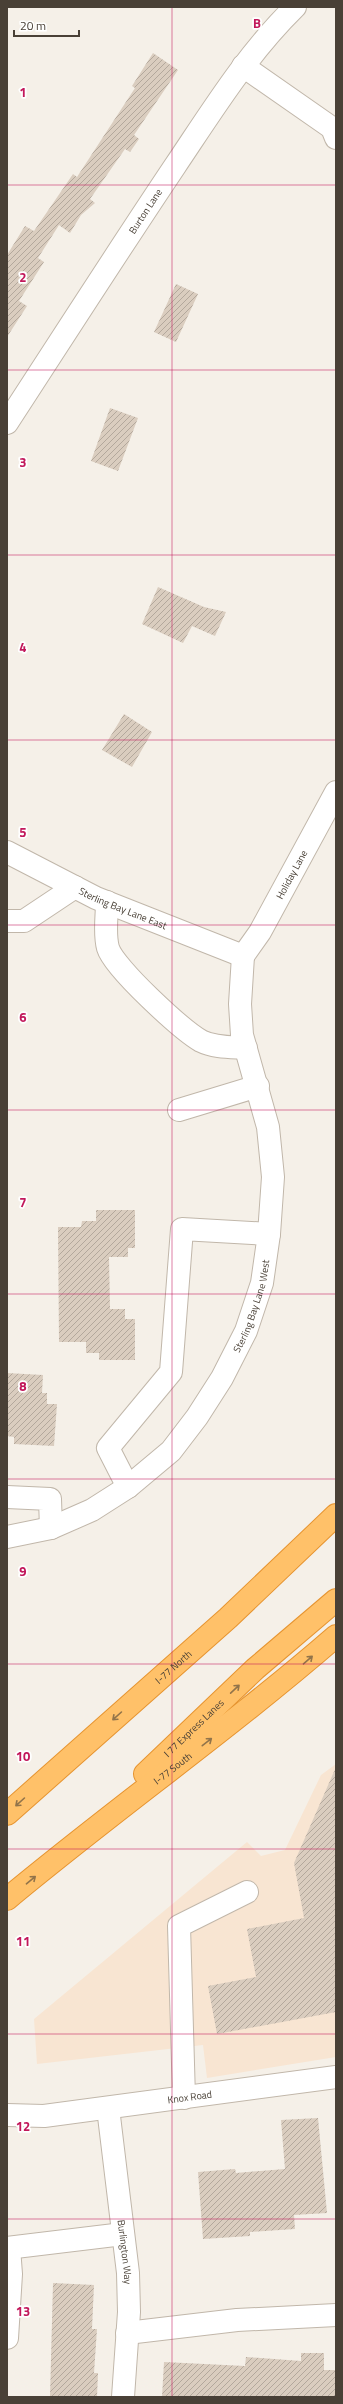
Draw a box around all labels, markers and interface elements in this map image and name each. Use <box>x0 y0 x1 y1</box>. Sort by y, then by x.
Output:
scale bar <box>14 12 79 38</box>
text: B <box>253 13 261 33</box>
text: 20 m <box>20 16 46 35</box>
text: 1 <box>19 82 27 102</box>
street label: Burton Lane <box>125 185 166 237</box>
text: 2 <box>19 267 27 287</box>
text: 3 <box>19 452 27 472</box>
text: 4 <box>19 637 27 657</box>
text: 5 <box>19 822 27 842</box>
street label: Holiday Lane <box>272 847 311 902</box>
street label: Sterling Bay Lane East <box>76 883 170 933</box>
text: 6 <box>19 1007 27 1027</box>
text: 7 <box>19 1192 27 1212</box>
street label: Sterling Bay Lane West <box>229 1258 273 1355</box>
text: 8 <box>19 1376 27 1396</box>
text: 9 <box>19 1561 27 1581</box>
street label: I-77 North <box>151 1646 195 1687</box>
one-way arrow <box>303 1656 313 1665</box>
one-way arrow <box>230 1684 240 1693</box>
street label: I 77 Express Lanes <box>160 1695 227 1760</box>
one-way arrow <box>112 1711 123 1720</box>
one-way arrow <box>201 1737 212 1746</box>
text: 10 <box>16 1746 30 1766</box>
street label: I-77 South <box>150 1748 195 1788</box>
one-way arrow <box>15 1797 25 1807</box>
one-way arrow <box>25 1875 36 1884</box>
text: 11 <box>16 1931 30 1951</box>
street label: Knox Road <box>167 2086 213 2107</box>
text: 12 <box>16 2116 30 2136</box>
street label: Burlington Way <box>114 2219 136 2285</box>
text: 13 <box>16 2301 30 2321</box>

